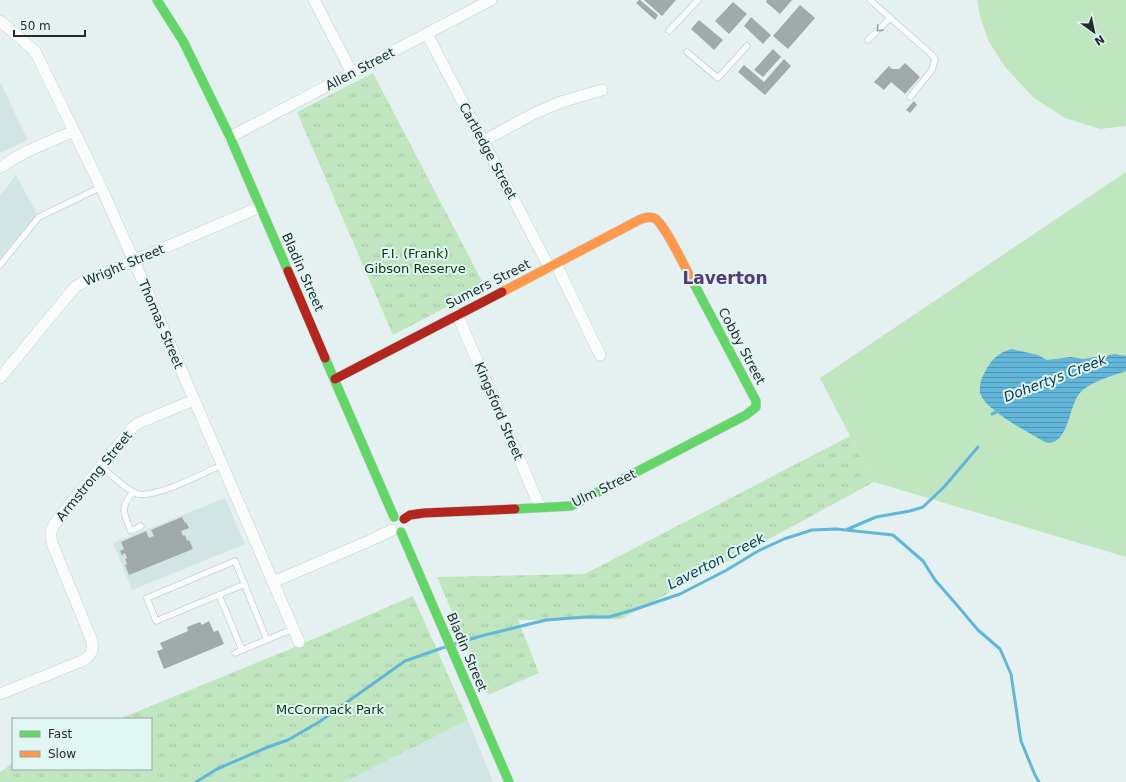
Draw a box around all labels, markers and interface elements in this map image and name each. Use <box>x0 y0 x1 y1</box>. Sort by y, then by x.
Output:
scale bar <box>14 12 85 38</box>
north arrow <box>1074 12 1114 52</box>
text: 50 m <box>20 19 51 33</box>
one-way arrow <box>876 24 884 32</box>
text: N <box>1092 32 1107 48</box>
street label: Allen Street <box>323 45 397 93</box>
street label: Cartledge Street <box>456 100 520 202</box>
street label: Bladin Street <box>279 230 327 314</box>
street label: Wright Street <box>81 241 167 289</box>
park label: F.I. (Frank) Gibson Reserve <box>364 246 466 276</box>
street label: Sumers Street <box>443 256 533 312</box>
district label: Laverton <box>682 268 768 288</box>
street label: Thomas Street <box>135 276 186 371</box>
street label: Cobby Street <box>715 305 769 387</box>
water label: Dohertys Creek <box>1001 351 1110 405</box>
street label: Kingsford Street <box>472 360 526 462</box>
street label: Armstrong Street <box>53 428 135 524</box>
street label: Ulm Street <box>570 466 638 510</box>
water label: Laverton Creek <box>665 529 768 592</box>
street label: Bladin Street <box>444 610 490 694</box>
park label: McCormack Park <box>276 702 384 717</box>
legend <box>12 718 152 770</box>
text: Fast <box>48 727 72 741</box>
text: Slow <box>48 747 76 761</box>

